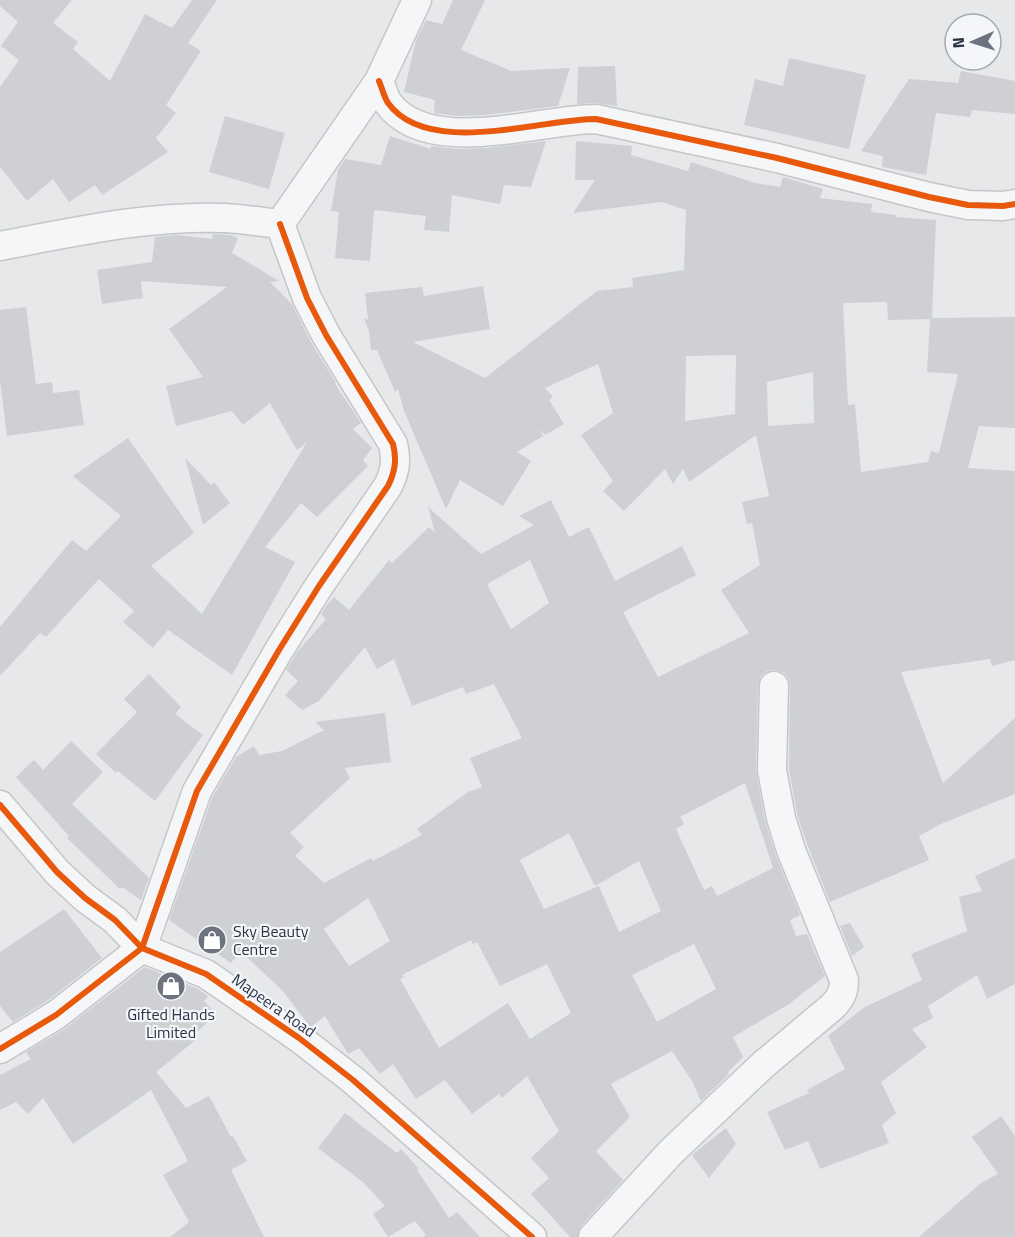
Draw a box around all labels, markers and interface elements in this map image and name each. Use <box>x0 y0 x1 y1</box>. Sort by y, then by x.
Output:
north arrow <box>943 12 1003 72</box>
text: N <box>946 37 970 49</box>
place label: Sky Beauty Centre <box>233 919 309 961</box>
shop icon: Sky Beauty Centre <box>196 924 228 956</box>
street label: Mapeera Road <box>227 967 321 1043</box>
shop icon: Gifted Hands Limited <box>155 970 187 1002</box>
place label: Gifted Hands Limited <box>127 1002 215 1044</box>

